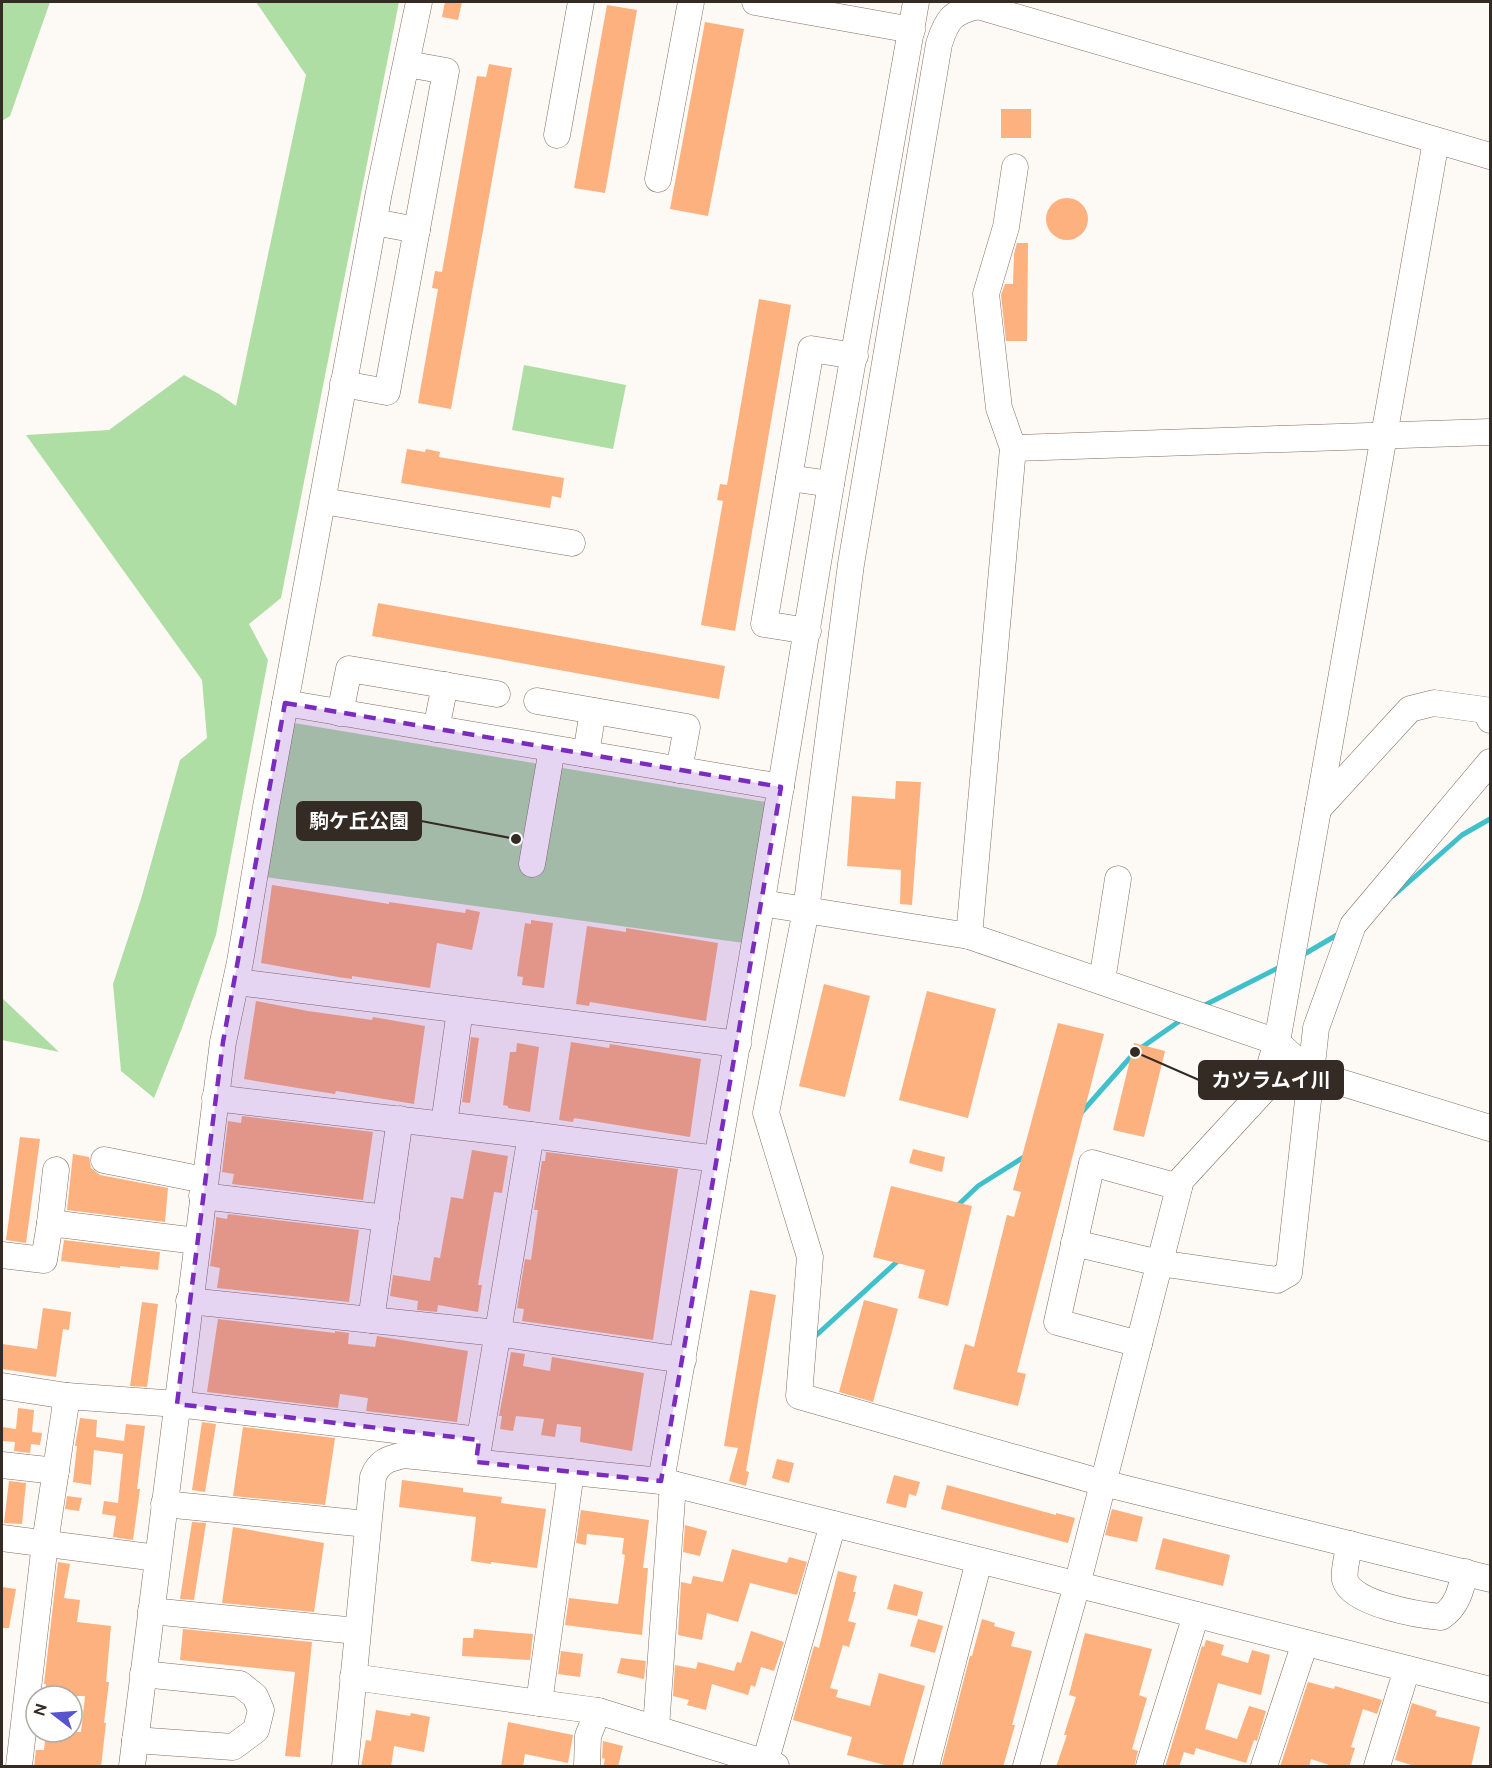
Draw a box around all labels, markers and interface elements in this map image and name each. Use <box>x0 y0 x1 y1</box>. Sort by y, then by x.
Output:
callout: 駒ケ丘公園 <box>297 802 421 840</box>
text: 駒ケ丘公園 <box>309 809 409 832</box>
callout: カツラムイ川 <box>1199 1061 1343 1099</box>
text: カツラムイ川 <box>1211 1068 1331 1091</box>
north arrow <box>24 1684 84 1744</box>
text: N <box>29 1701 50 1718</box>

